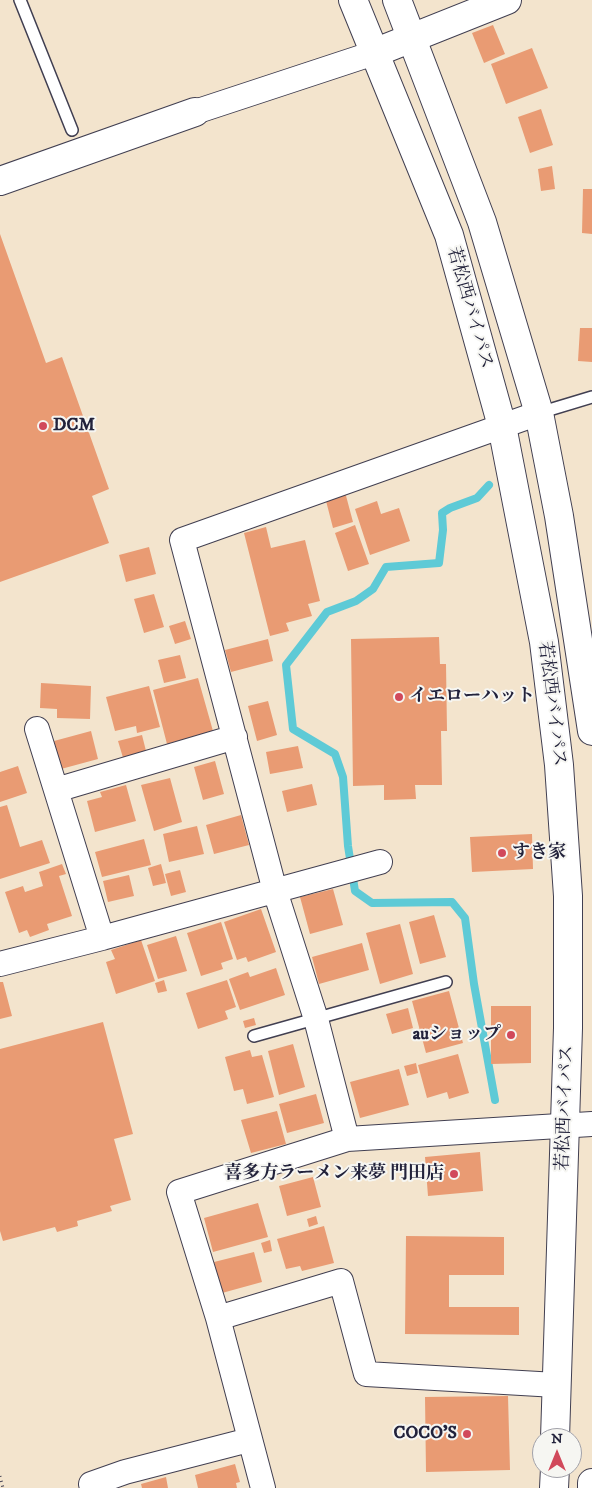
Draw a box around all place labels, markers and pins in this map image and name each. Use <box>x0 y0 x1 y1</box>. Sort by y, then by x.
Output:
place label: DCM <box>53 415 95 437</box>
marker: DCM <box>37 420 49 432</box>
place label: イエローハット <box>409 686 535 708</box>
marker: イエローハット <box>393 691 405 703</box>
place label: すき家 <box>512 842 566 864</box>
marker: すき家 <box>496 847 508 859</box>
place label: auショップ <box>413 1024 501 1046</box>
marker: auショップ <box>505 1029 517 1041</box>
place label: 喜多方ラーメン来夢 門田店 <box>224 1163 444 1185</box>
marker: 喜多方ラーメン来夢 門田店 <box>448 1168 460 1180</box>
place label: COCO’S <box>394 1423 457 1445</box>
marker: COCO’S <box>461 1428 473 1440</box>

